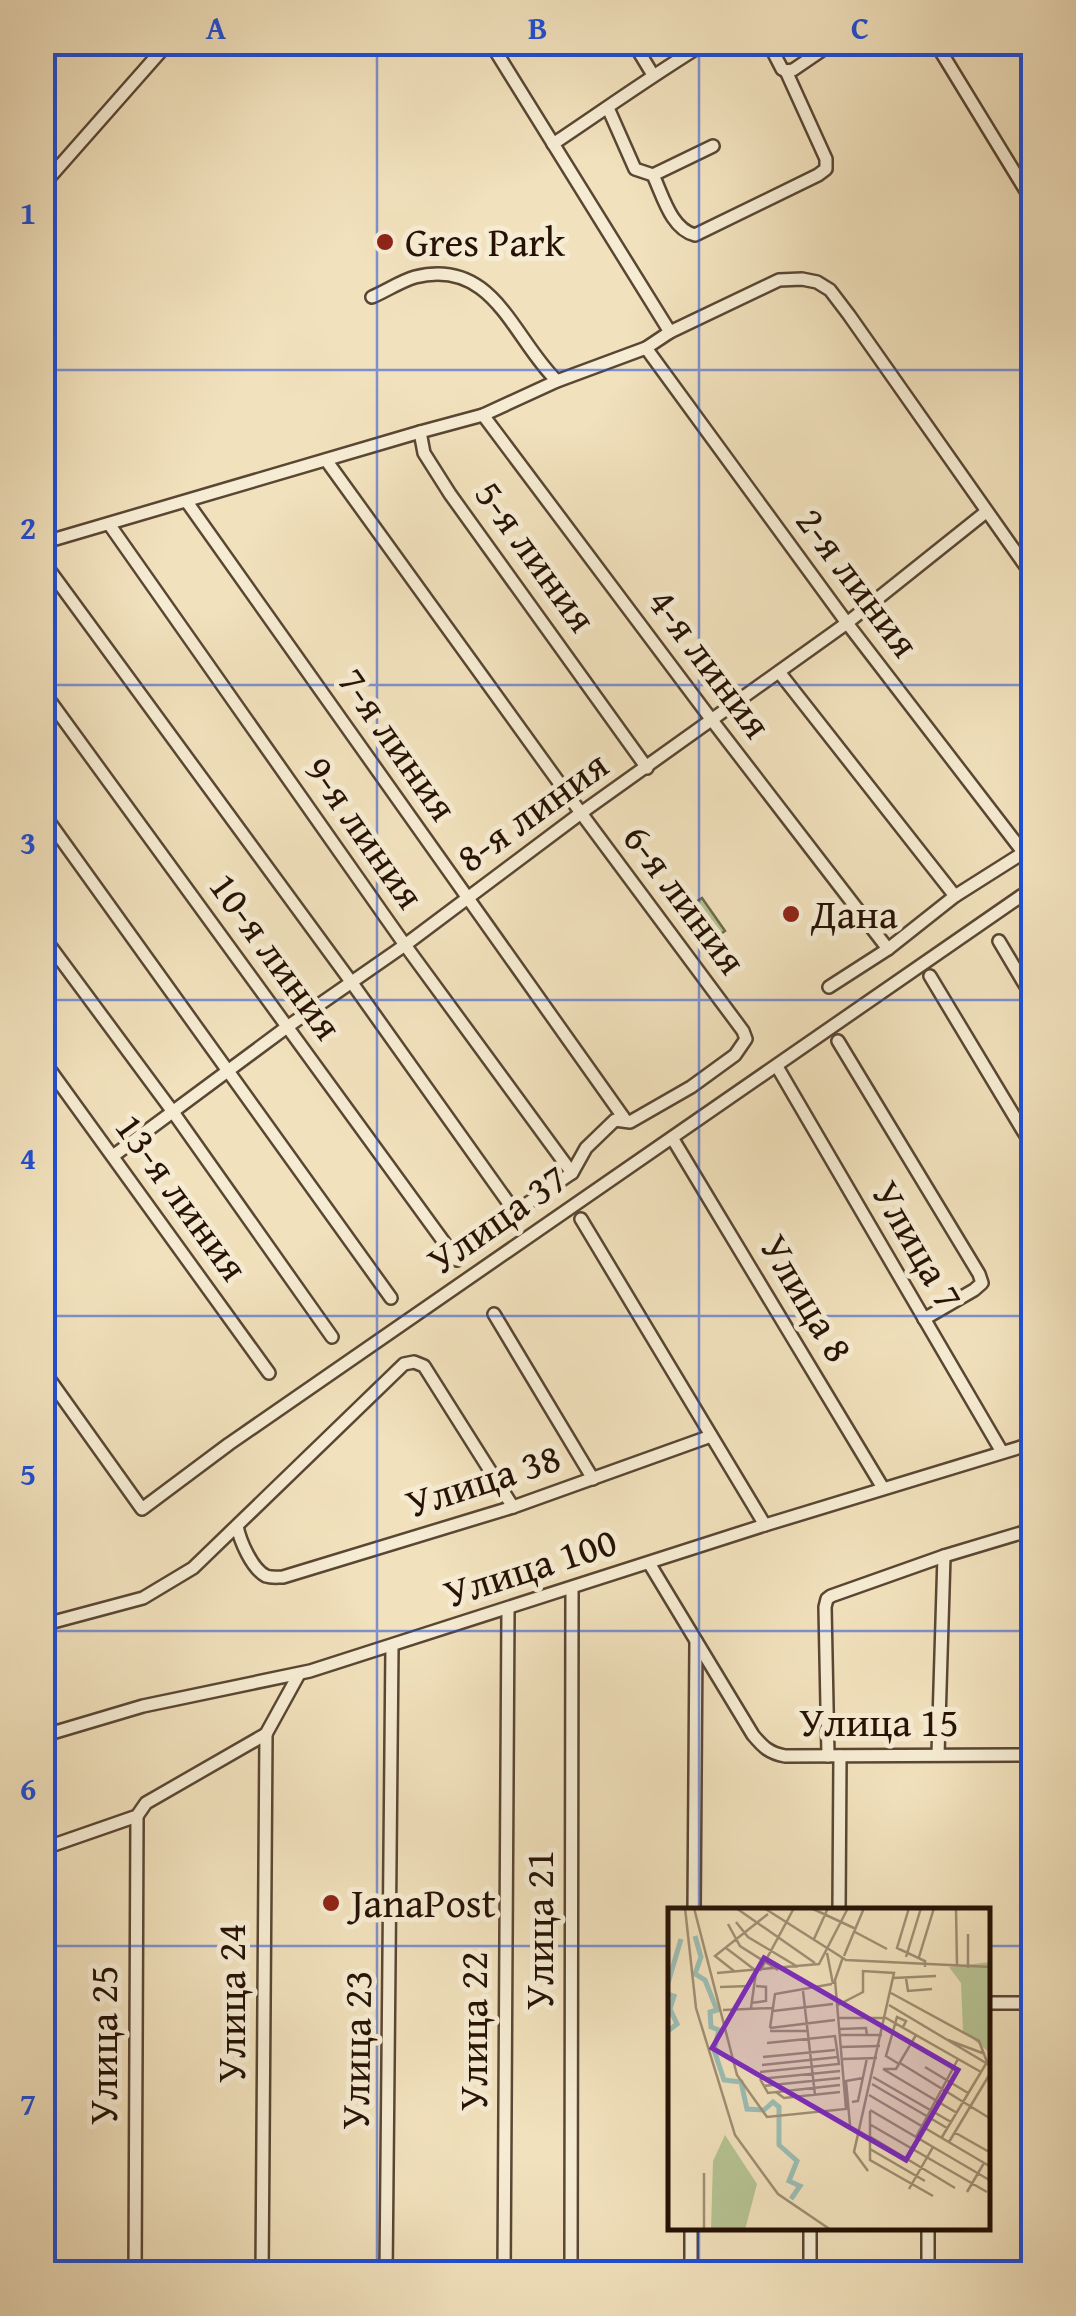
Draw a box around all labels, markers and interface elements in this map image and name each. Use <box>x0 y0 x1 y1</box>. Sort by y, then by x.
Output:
text: A <box>206 4 227 51</box>
text: B <box>528 4 548 51</box>
text: C <box>851 4 869 51</box>
text: 1 <box>20 189 36 236</box>
place label: Gres Park <box>405 212 566 271</box>
marker: Gres Park <box>374 231 396 253</box>
street label: 5-я линия <box>461 468 612 644</box>
street label: 2-я линия <box>782 494 935 669</box>
text: 2 <box>20 504 36 551</box>
street label: 4-я линия <box>634 575 787 750</box>
street label: 7-я линия <box>324 655 473 832</box>
street label: 8-я линия <box>444 735 620 886</box>
street label: 9-я линия <box>291 743 440 920</box>
street label: 6-я линия <box>609 811 762 986</box>
text: 3 <box>20 819 36 866</box>
street label: 10-я линия <box>195 860 357 1052</box>
place label: Дана <box>810 884 898 943</box>
marker: Дана <box>780 903 802 925</box>
street label: 13-я линия <box>101 1101 263 1293</box>
text: 4 <box>20 1134 36 1181</box>
street label: Улица 37 <box>415 1149 579 1288</box>
street label: Улица 7 <box>858 1169 979 1320</box>
street label: Улица 8 <box>746 1223 869 1373</box>
street label: Улица 38 <box>398 1427 568 1532</box>
text: 5 <box>20 1450 36 1497</box>
street label: Улица 100 <box>436 1511 624 1622</box>
street label: Улица 15 <box>799 1692 959 1751</box>
text: 6 <box>20 1765 36 1812</box>
street label: Улица 21 <box>509 1850 568 2010</box>
place label: JanaPost <box>346 1873 496 1932</box>
marker: JanaPost <box>320 1892 342 1914</box>
inset map <box>668 1908 991 2231</box>
street label: Улица 24 <box>201 1923 260 2083</box>
street label: Улица 22 <box>443 1951 502 2111</box>
street label: Улица 25 <box>73 1965 132 2125</box>
street label: Улица 23 <box>325 1970 386 2130</box>
text: 7 <box>20 2080 36 2127</box>

